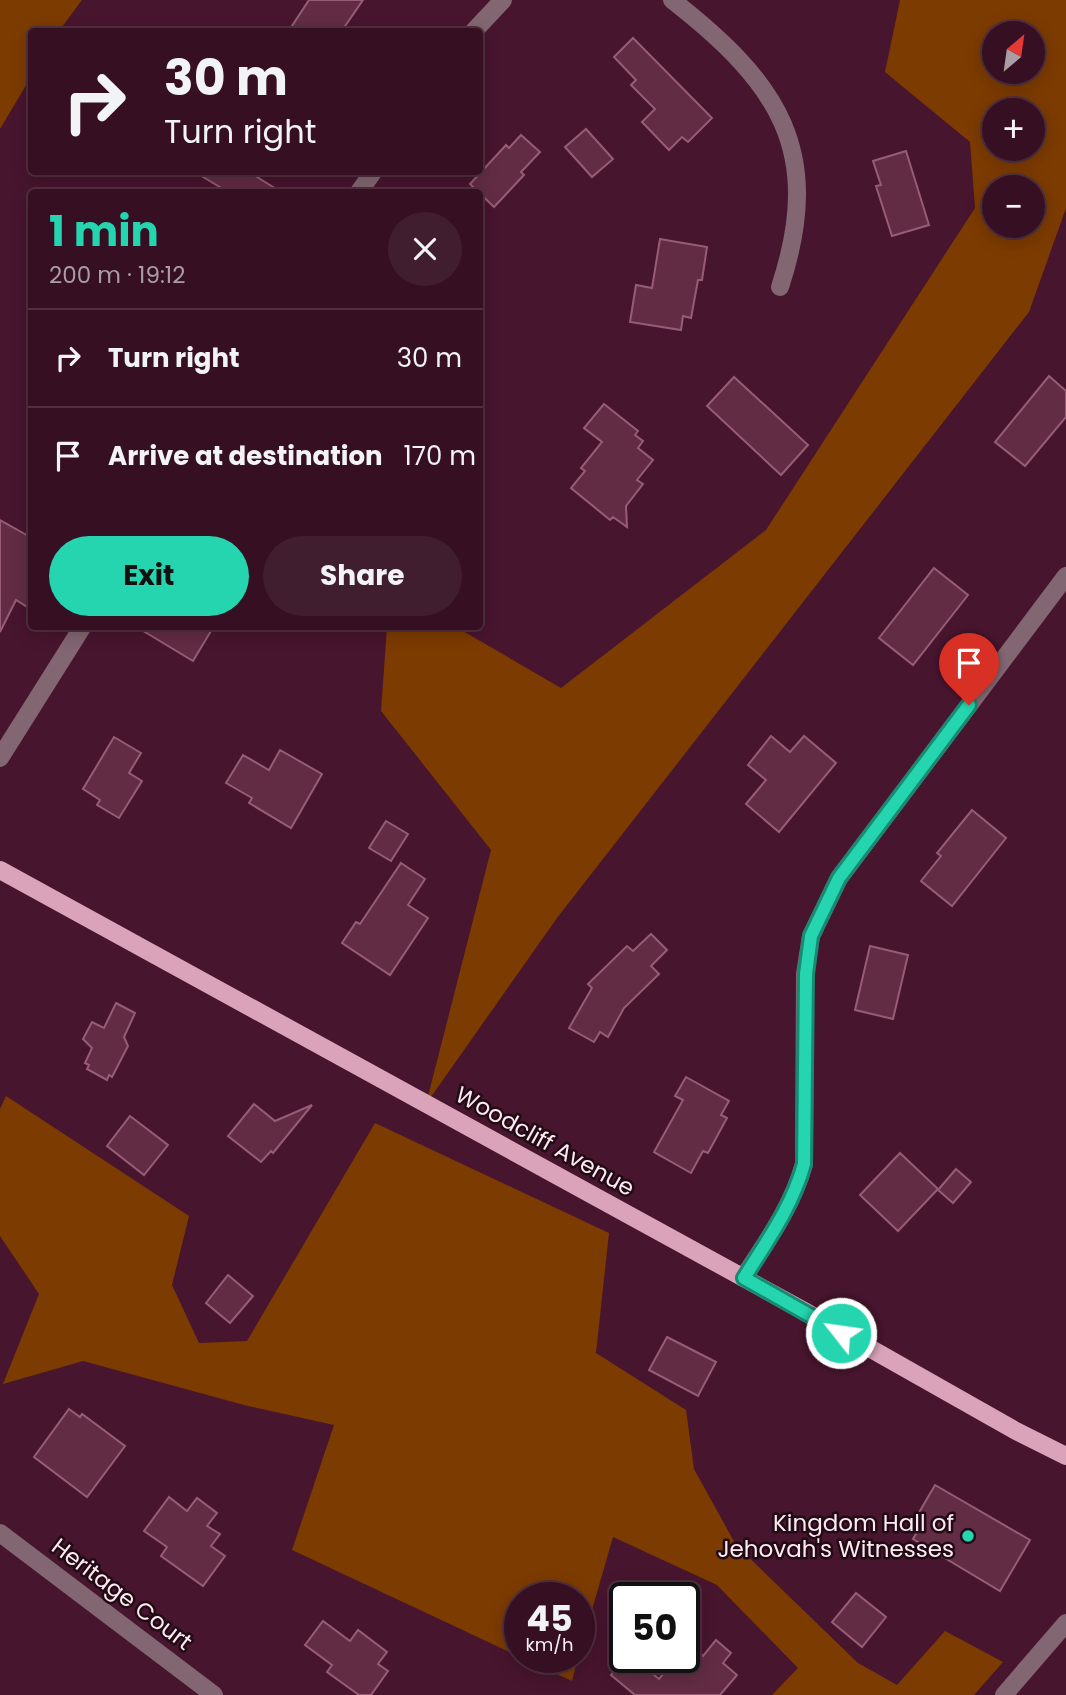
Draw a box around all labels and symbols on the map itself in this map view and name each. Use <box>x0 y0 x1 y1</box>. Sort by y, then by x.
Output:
north arrow <box>982 21 1045 84</box>
pin <box>939 633 999 705</box>
street label: Woodcliff Avenue <box>450 1078 640 1204</box>
position arrow <box>804 1296 878 1370</box>
place label: Kingdom Hall of Jehovah's Witnesses <box>717 1507 954 1565</box>
marker: Kingdom Hall of Jehovah's Witnesses <box>960 1528 976 1544</box>
street label: Heritage Court <box>45 1531 199 1657</box>
speed limit sign: 50 <box>609 1582 700 1673</box>

